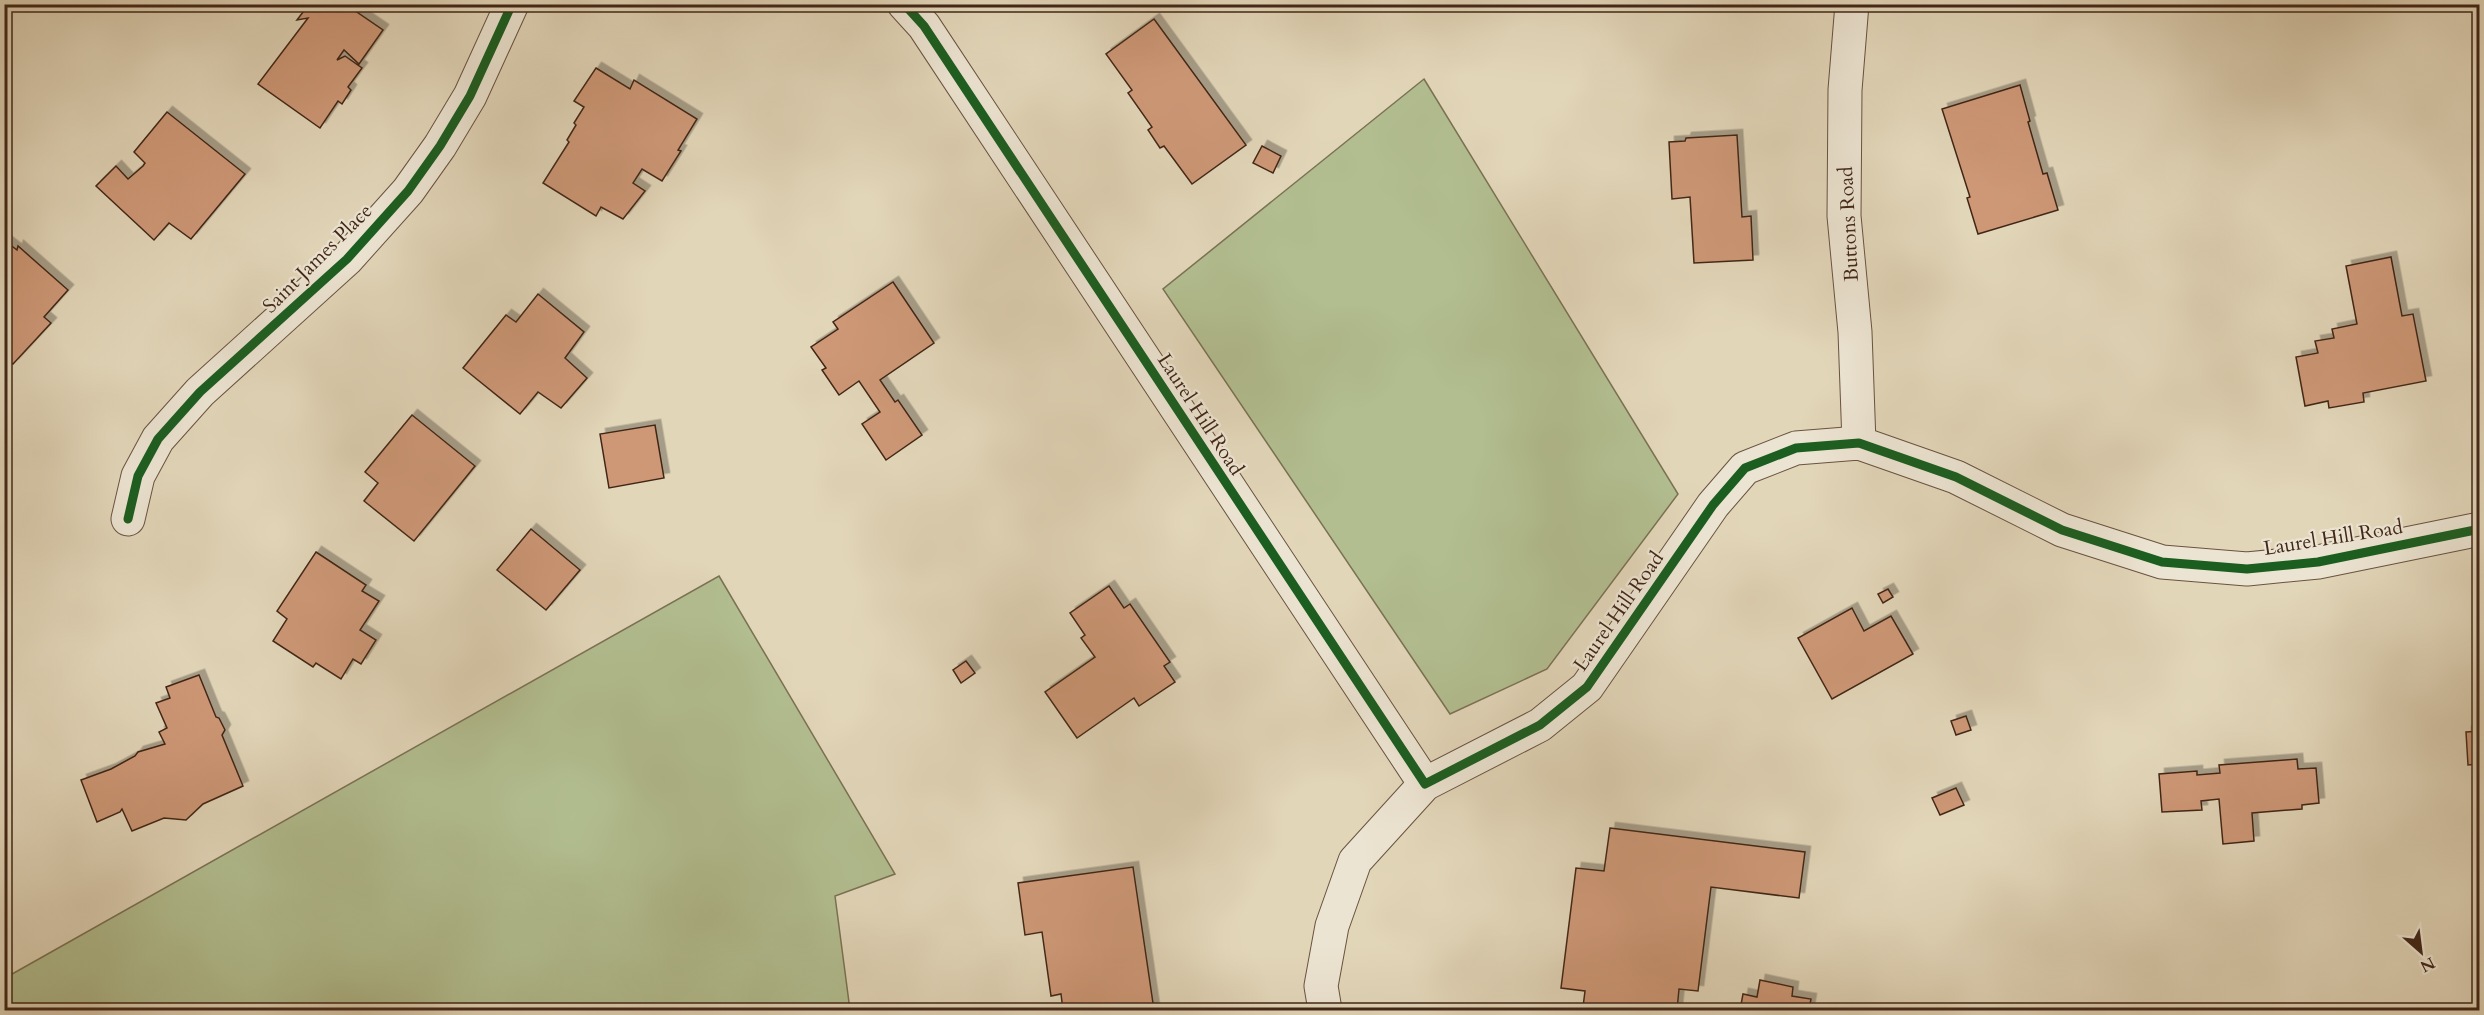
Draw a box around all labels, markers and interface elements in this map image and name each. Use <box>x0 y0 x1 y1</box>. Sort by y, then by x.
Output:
street label: Buttons Road <box>1832 165 1865 282</box>
street label: Saint James Place <box>257 198 378 319</box>
street label: Laurel Hill Road <box>1151 348 1250 481</box>
street label: Laurel Hill Road <box>2262 513 2405 562</box>
street label: Laurel Hill Road <box>1567 546 1670 677</box>
north arrow <box>2391 922 2451 982</box>
text: N <box>2416 951 2439 977</box>

